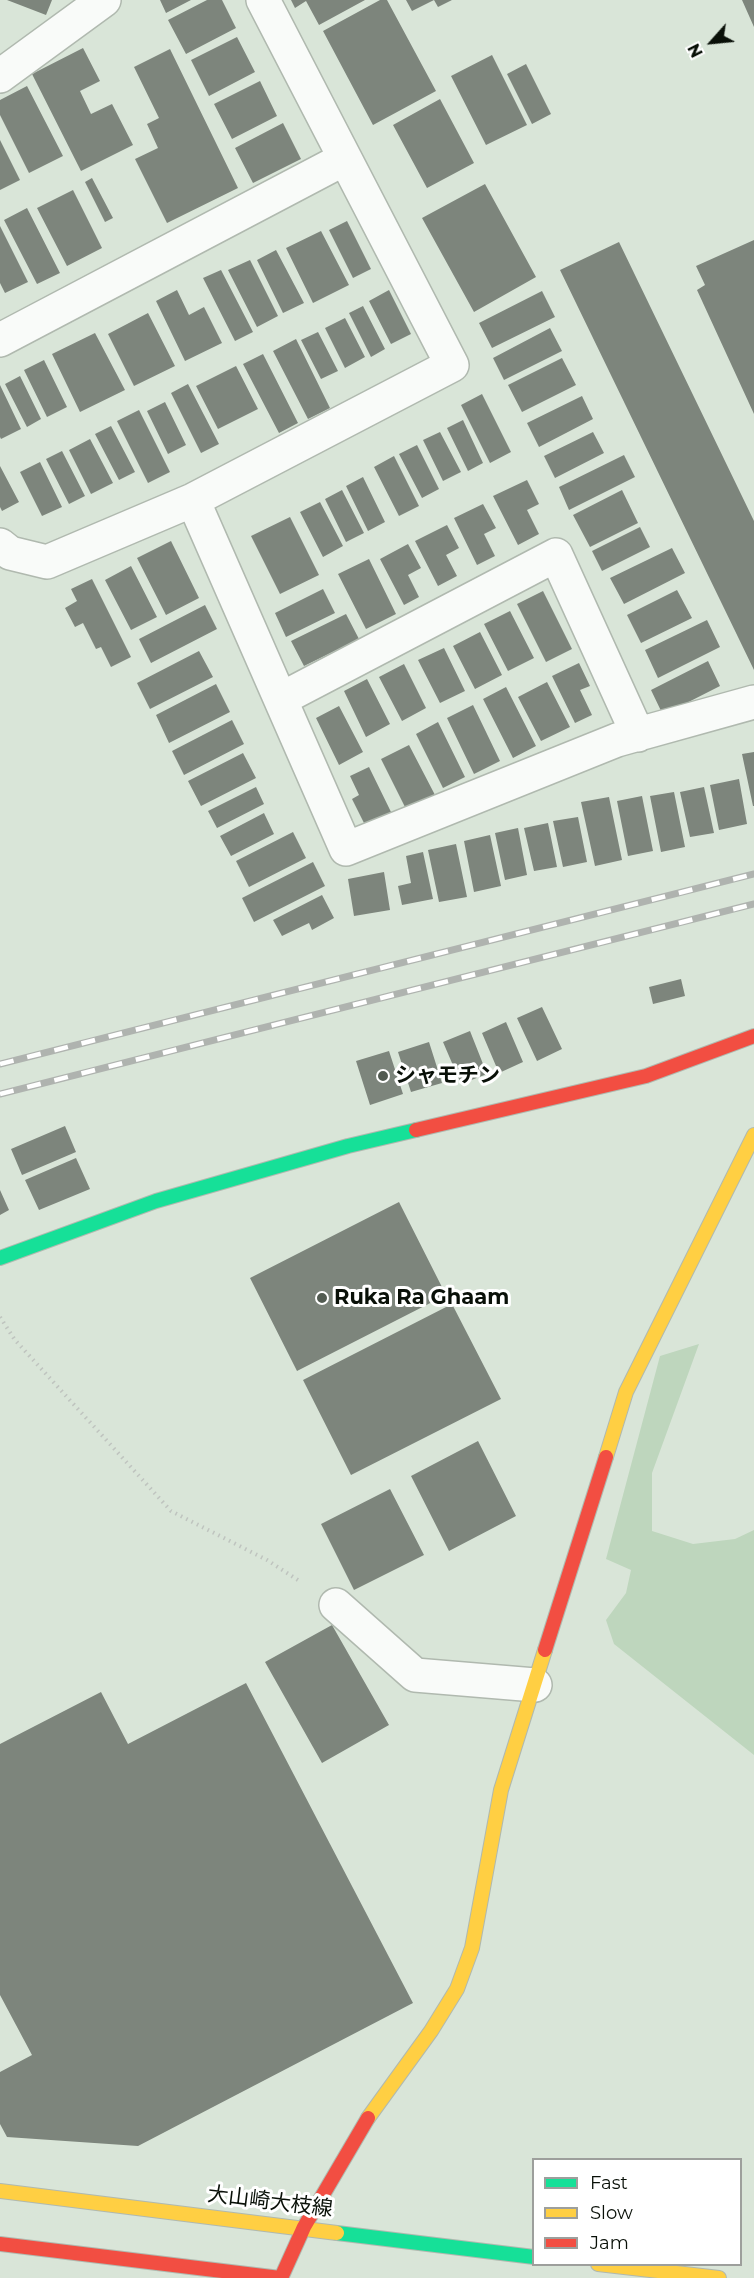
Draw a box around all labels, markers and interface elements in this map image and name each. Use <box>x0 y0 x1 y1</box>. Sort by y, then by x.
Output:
north arrow <box>682 12 742 72</box>
text: N <box>684 40 707 60</box>
place label: シャモチン <box>395 1063 500 1089</box>
marker: シャモチン <box>376 1069 390 1083</box>
place label: Ruka Ra Ghaam <box>334 1285 509 1311</box>
marker: Ruka Ra Ghaam <box>315 1291 329 1305</box>
legend <box>532 2158 742 2266</box>
text: Fast <box>590 2172 628 2194</box>
street label: 大山崎大枝線 <box>206 2182 334 2222</box>
text: Slow <box>590 2202 633 2224</box>
text: Jam <box>590 2232 629 2254</box>

